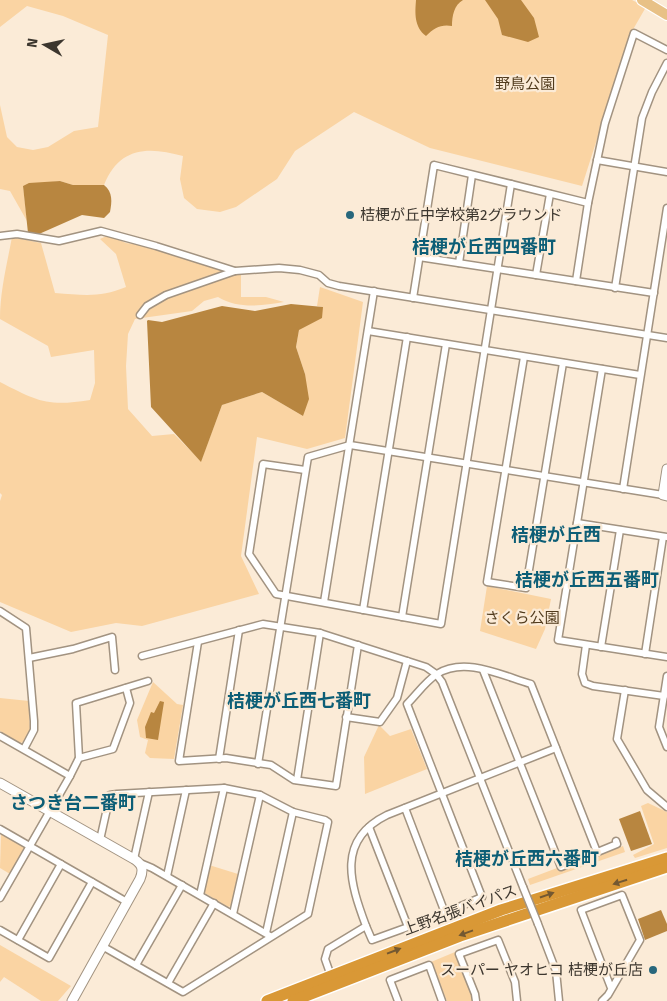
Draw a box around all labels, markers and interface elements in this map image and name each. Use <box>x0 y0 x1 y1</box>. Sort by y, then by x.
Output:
north arrow <box>20 20 70 70</box>
text: N <box>24 37 42 49</box>
park label: 野鳥公園 <box>495 75 555 93</box>
place label: 桔梗が丘中学校第2グラウンド <box>360 206 562 224</box>
marker: 桔梗が丘中学校第2グラウンド <box>344 209 356 221</box>
district label: 桔梗が丘西四番町 <box>412 236 556 258</box>
district label: 桔梗が丘西 <box>511 524 601 546</box>
district label: 桔梗が丘西五番町 <box>515 569 659 591</box>
park label: さくら公園 <box>484 609 560 627</box>
district label: 桔梗が丘西七番町 <box>227 690 371 712</box>
district label: さつき台二番町 <box>10 792 136 814</box>
district label: 桔梗が丘西六番町 <box>455 848 599 870</box>
one-way arrow <box>613 879 628 886</box>
street label: 上野名張バイパス <box>401 881 519 939</box>
one-way arrow <box>539 890 554 898</box>
one-way arrow <box>459 930 474 937</box>
one-way arrow <box>387 947 402 955</box>
place label: スーパー ヤオヒコ 桔梗が丘店 <box>440 961 643 979</box>
marker: スーパー ヤオヒコ 桔梗が丘店 <box>647 964 659 976</box>

